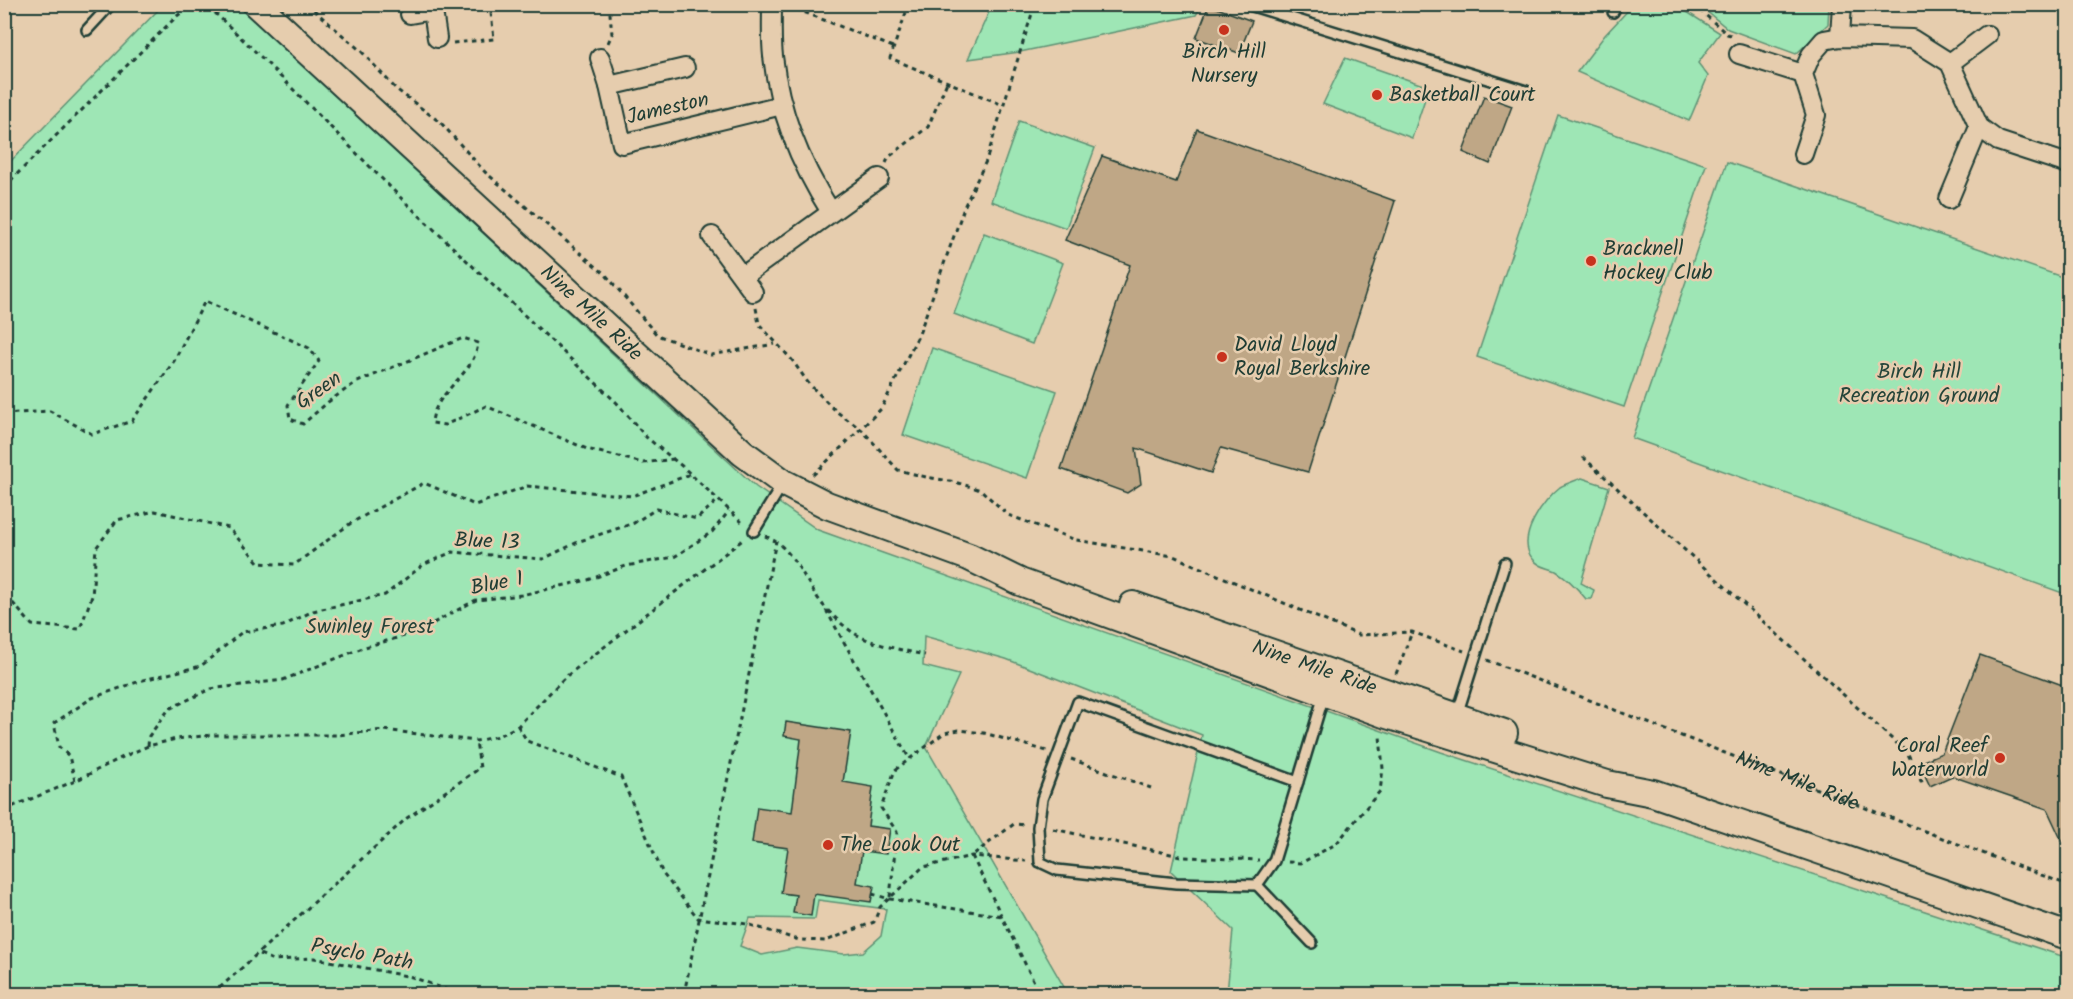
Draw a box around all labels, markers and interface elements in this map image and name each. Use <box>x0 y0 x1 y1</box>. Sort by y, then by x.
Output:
marker: Birch Hill Nursery <box>1217 23 1231 37</box>
place label: Birch Hill Nursery <box>1182 36 1266 93</box>
place label: Basketball Court <box>1389 79 1536 112</box>
street label: Jameston <box>624 84 712 134</box>
marker: Basketball Court <box>1370 88 1384 102</box>
place label: Bracknell Hockey Club <box>1603 233 1712 290</box>
marker: Bracknell Hockey Club <box>1584 254 1598 268</box>
street label: Nine Mile Ride <box>532 257 651 370</box>
place label: David Lloyd Royal Berkshire <box>1234 329 1371 386</box>
marker: David Lloyd Royal Berkshire <box>1215 350 1229 364</box>
park label: Birch Hill Recreation Ground <box>1839 356 2000 413</box>
street label: Green <box>289 363 349 419</box>
street label: Blue 13 <box>454 524 520 560</box>
street label: Blue 1 <box>468 563 526 605</box>
park label: Swinley Forest <box>306 611 435 644</box>
street label: Nine Mile Ride <box>1248 631 1382 705</box>
place label: Coral Reef Waterworld <box>1891 730 1990 787</box>
street label: Nine Mile Ride <box>1731 742 1864 820</box>
marker: Coral Reef Waterworld <box>1993 751 2007 765</box>
place label: The Look Out <box>840 829 961 862</box>
marker: The Look Out <box>821 838 835 852</box>
street label: Psyclo Path <box>308 930 416 980</box>

